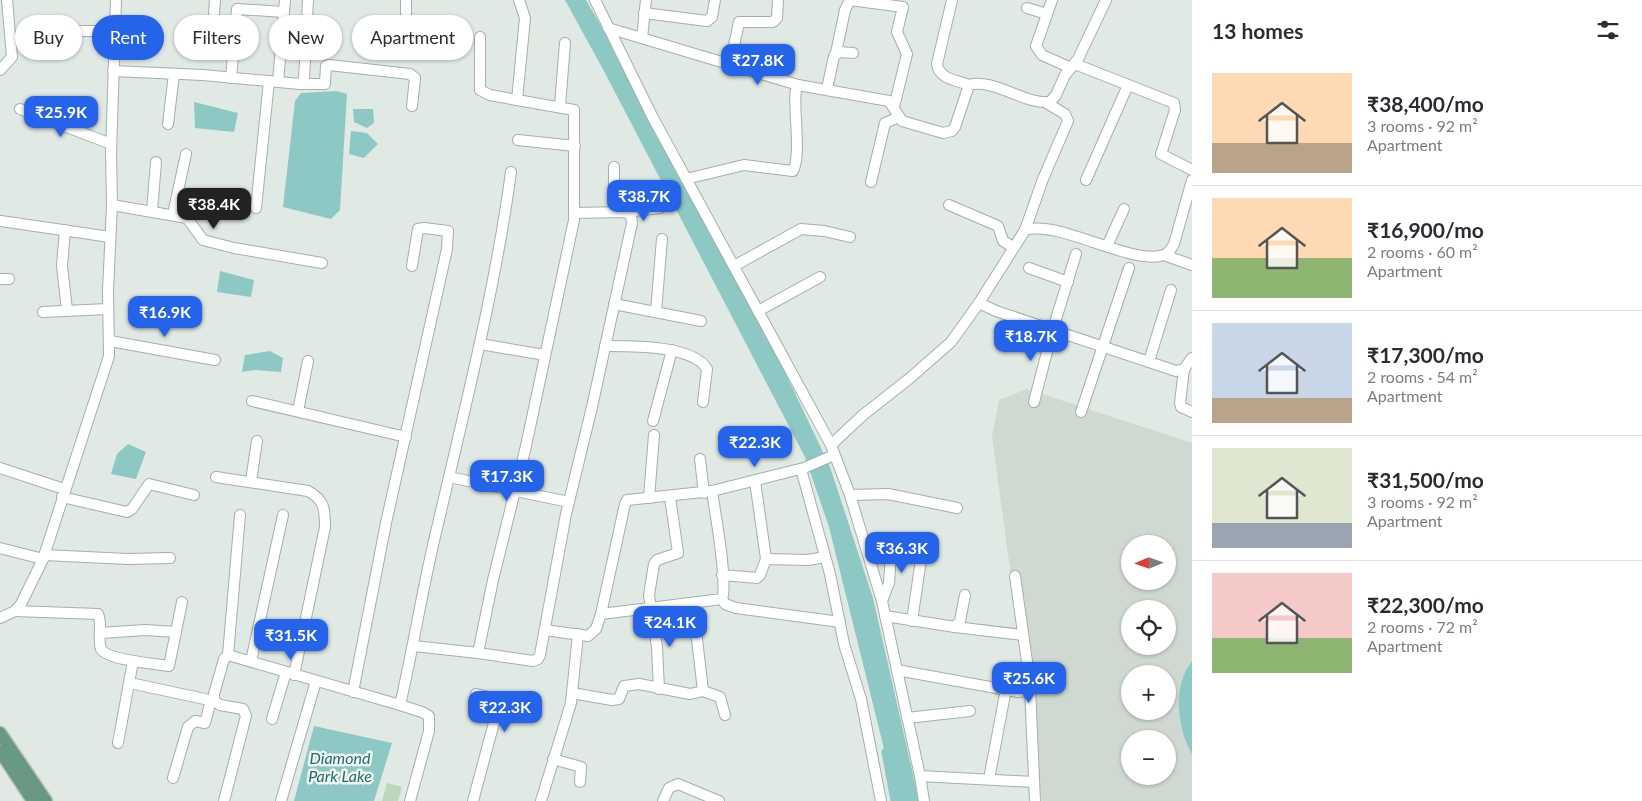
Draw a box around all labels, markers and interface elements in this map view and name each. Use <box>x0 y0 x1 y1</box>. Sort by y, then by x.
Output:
chip: Buy <box>15 15 82 60</box>
chip: Rent <box>92 15 164 60</box>
chip: Filters <box>174 15 259 60</box>
chip: New <box>269 15 342 60</box>
chip: Apartment <box>352 15 473 60</box>
icon: filters <box>1594 16 1622 44</box>
text: 13 homes <box>1212 18 1303 43</box>
pin: ₹27.8K <box>717 44 799 86</box>
text: ₹27.8K <box>732 50 784 69</box>
text: ₹38,400/mo <box>1367 91 1484 116</box>
icon: home <box>1252 93 1312 153</box>
pin: ₹25.9K <box>20 96 102 138</box>
text: ₹25.9K <box>35 102 87 121</box>
text: 3 rooms · 92 m² <box>1367 116 1478 135</box>
text: Apartment <box>1367 135 1442 154</box>
pin: ₹38.7K <box>603 180 685 222</box>
text: ₹38.7K <box>618 186 670 205</box>
pin: ₹38.4K <box>173 188 255 230</box>
text: ₹38.4K <box>188 194 240 213</box>
text: ₹16,900/mo <box>1367 217 1484 242</box>
icon: home <box>1252 218 1312 278</box>
text: 2 rooms · 60 m² <box>1367 242 1478 261</box>
text: Apartment <box>1367 261 1442 280</box>
pin: ₹16.9K <box>124 296 206 338</box>
text: ₹16.9K <box>139 302 191 321</box>
pin: ₹18.7K <box>990 320 1072 362</box>
text: ₹18.7K <box>1005 326 1057 345</box>
text: ₹17,300/mo <box>1367 342 1484 367</box>
icon: home <box>1252 343 1312 403</box>
text: 2 rooms · 54 m² <box>1367 367 1478 386</box>
text: Apartment <box>1367 386 1442 405</box>
pin: ₹22.3K <box>714 426 796 468</box>
text: ₹22.3K <box>729 432 781 451</box>
pin: ₹17.3K <box>466 460 548 502</box>
text: ₹17.3K <box>481 466 533 485</box>
text: ₹31,500/mo <box>1367 467 1484 492</box>
icon: home <box>1252 468 1312 528</box>
text: 3 rooms · 92 m² <box>1367 492 1478 511</box>
text: Apartment <box>1367 511 1442 530</box>
pin: ₹36.3K <box>861 532 943 574</box>
north arrow <box>1121 535 1176 590</box>
map controls <box>1121 535 1176 785</box>
text: ₹36.3K <box>876 538 928 557</box>
text: ₹22,300/mo <box>1367 592 1484 617</box>
icon: home <box>1252 593 1312 653</box>
button: locate <box>1121 600 1176 655</box>
pin: ₹24.1K <box>629 606 711 648</box>
text: ₹24.1K <box>644 612 696 631</box>
text: 2 rooms · 72 m² <box>1367 617 1478 636</box>
pin: ₹31.5K <box>250 618 332 661</box>
text: ₹31.5K <box>265 625 317 644</box>
text: Apartment <box>1367 636 1442 655</box>
pin: ₹25.6K <box>988 662 1070 704</box>
button: + <box>1121 665 1176 720</box>
text: ₹25.6K <box>1003 668 1055 687</box>
pin: ₹22.3K <box>464 690 546 733</box>
text: ₹22.3K <box>479 697 531 716</box>
button: − <box>1121 730 1176 785</box>
water label: Diamond Park Lake <box>308 748 372 785</box>

